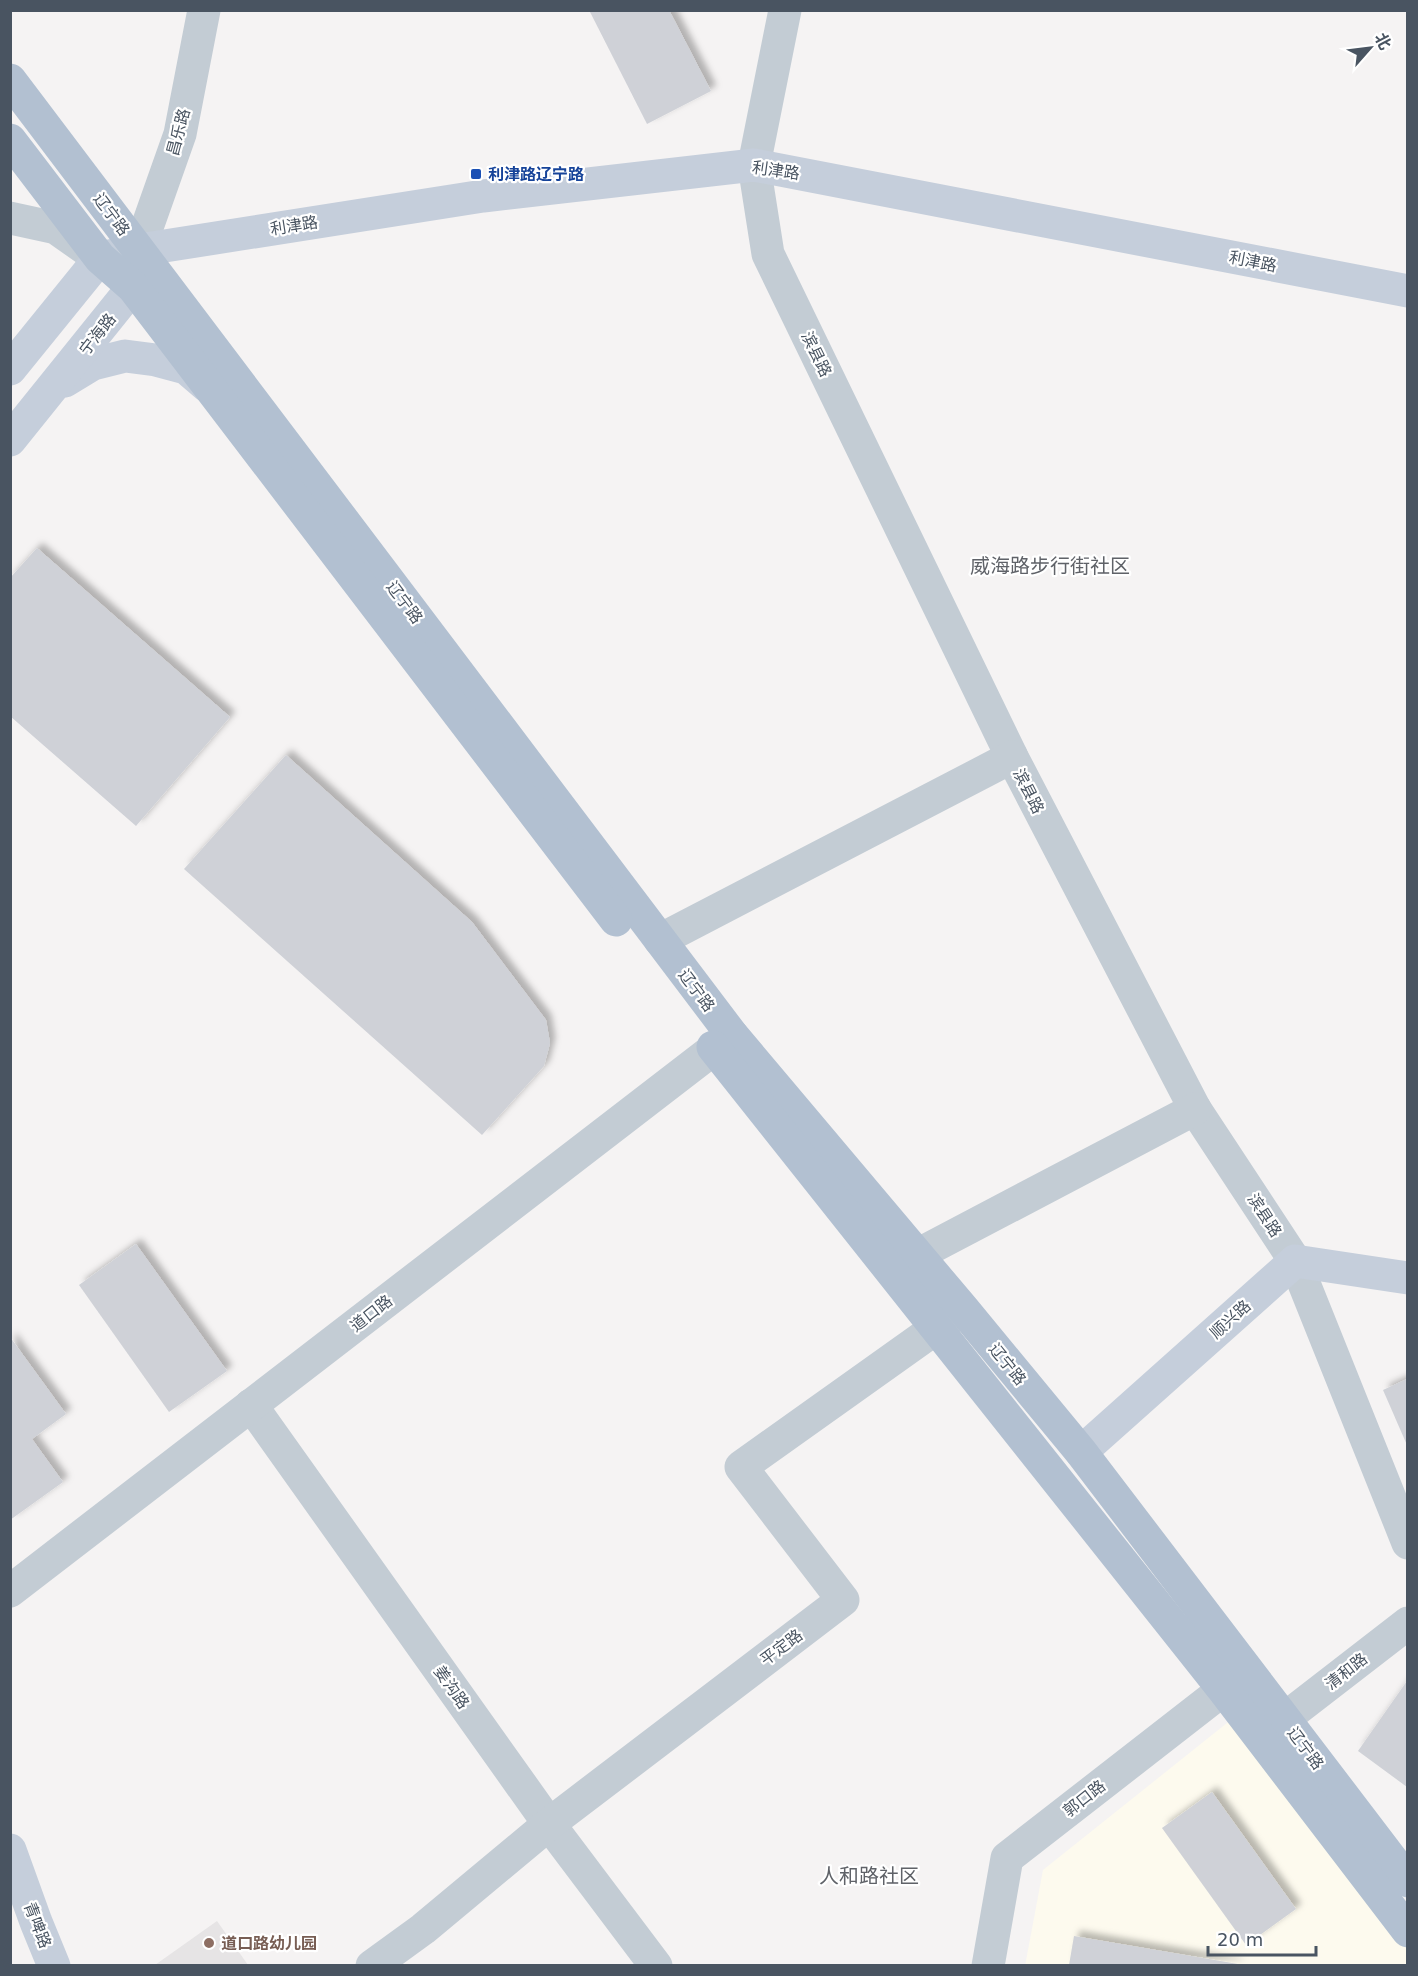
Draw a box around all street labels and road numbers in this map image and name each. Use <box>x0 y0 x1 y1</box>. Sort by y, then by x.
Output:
street label: 昌乐路 <box>163 106 194 158</box>
street label: 利津路 <box>751 158 801 183</box>
street label: 辽宁路 <box>90 189 134 239</box>
street label: 利津路 <box>269 212 319 239</box>
street label: 利津路 <box>1228 248 1278 275</box>
street label: 宁海路 <box>75 310 120 359</box>
street label: 滨县路 <box>797 328 836 380</box>
street label: 辽宁路 <box>383 577 427 627</box>
street label: 滨县路 <box>1009 766 1048 817</box>
street label: 辽宁路 <box>675 965 719 1015</box>
street label: 滨县路 <box>1244 1190 1286 1241</box>
street label: 道口路 <box>347 1291 396 1336</box>
street label: 顺兴路 <box>1206 1296 1255 1342</box>
street label: 辽宁路 <box>985 1340 1030 1389</box>
street label: 平定路 <box>756 1625 806 1669</box>
street label: 清和路 <box>1322 1649 1371 1694</box>
street label: 姜沟路 <box>430 1662 473 1712</box>
street label: 辽宁路 <box>1284 1723 1328 1773</box>
street label: 郭口路 <box>1060 1776 1109 1821</box>
street label: 青啤路 <box>20 1899 55 1951</box>

